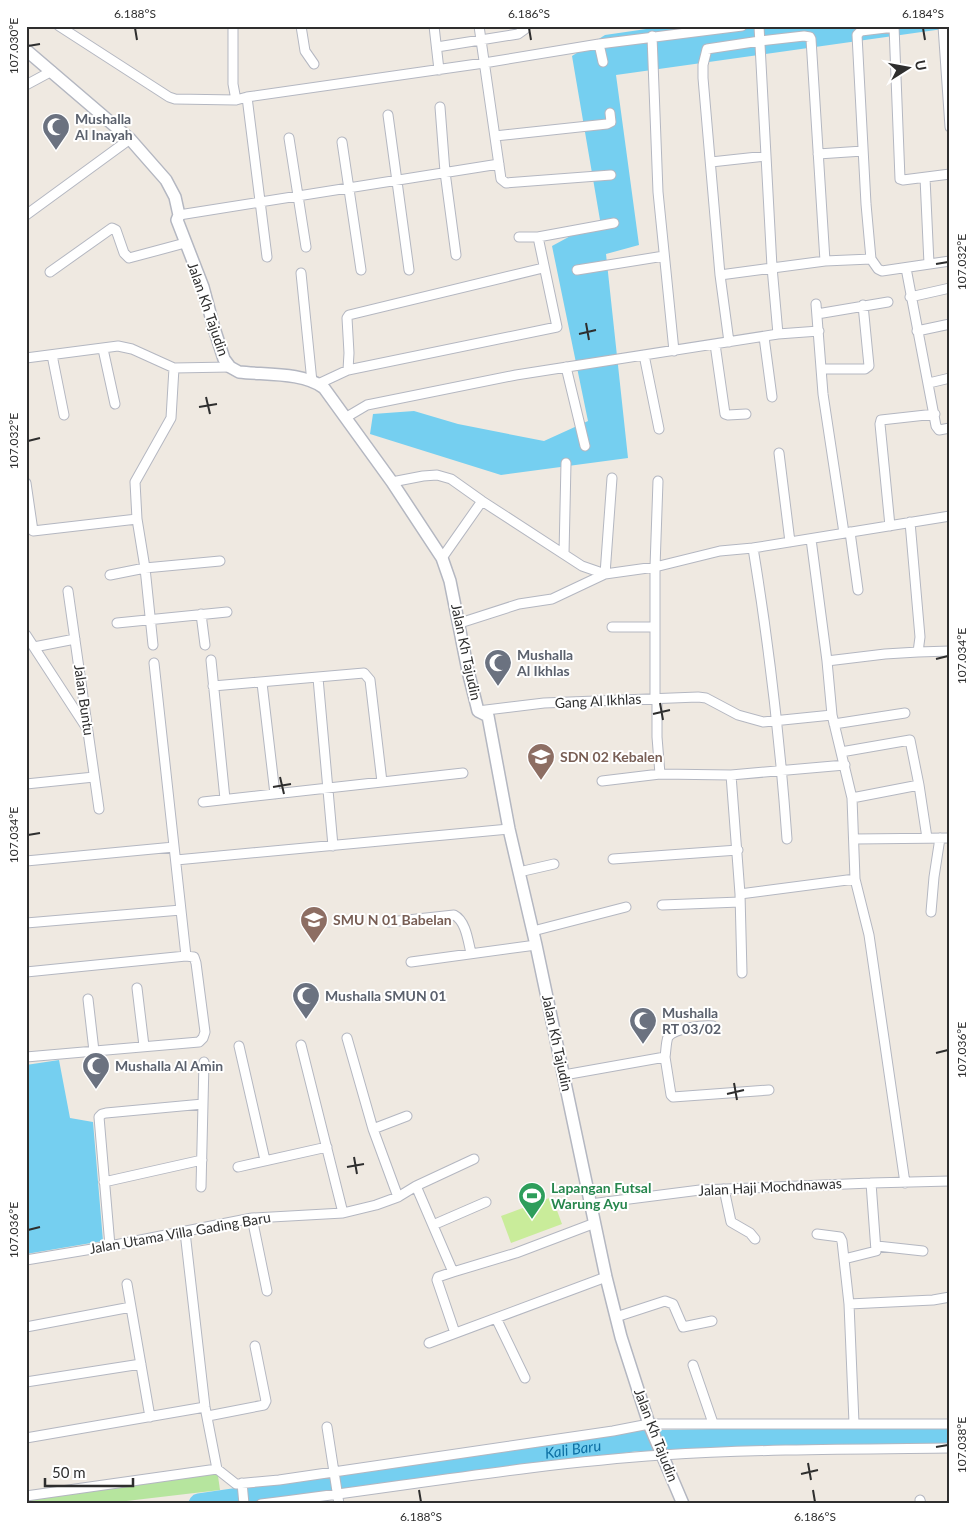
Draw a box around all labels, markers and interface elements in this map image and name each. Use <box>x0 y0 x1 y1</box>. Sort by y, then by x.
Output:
text: 6.188°S <box>114 6 156 21</box>
text: 6.186°S <box>508 6 550 21</box>
text: 6.184°S <box>902 6 944 21</box>
text: 107.030°E <box>6 18 21 74</box>
north arrow <box>884 42 934 92</box>
text: U <box>912 59 931 72</box>
place label: Mushalla Al Inayah <box>74 110 133 143</box>
mosque icon: Mushalla Al Inayah <box>41 112 71 151</box>
text: 107.032°E <box>954 234 969 290</box>
street label: Jalan Kh Tajudin <box>184 260 233 358</box>
text: 107.032°E <box>6 413 21 469</box>
street label: Jalan Kh Tajudin <box>448 602 485 702</box>
text: 107.034°E <box>954 628 969 684</box>
place label: Mushalla Al Ikhlas <box>516 646 573 679</box>
mosque icon: Mushalla Al Ikhlas <box>483 648 513 687</box>
street label: Jalan Buntu <box>71 663 98 737</box>
street label: Gang Al Ikhlas <box>554 690 642 711</box>
school or university icon: SDN 02 Kebalen <box>526 742 556 781</box>
place label: SDN 02 Kebalen <box>560 748 663 765</box>
text: 107.034°E <box>6 807 21 863</box>
school or university icon: SMU N 01 Babelan <box>299 905 329 944</box>
place label: SMU N 01 Babelan <box>333 911 452 928</box>
mosque icon: Mushalla SMUN 01 <box>291 981 321 1020</box>
place label: Mushalla SMUN 01 <box>325 987 446 1004</box>
street label: Jalan Kh Tajudin <box>539 993 576 1093</box>
place label: Mushalla RT 03/02 <box>662 1004 721 1037</box>
mosque icon: Mushalla RT 03/02 <box>628 1006 658 1045</box>
text: 107.036°E <box>954 1022 969 1078</box>
mosque icon: Mushalla Al Amin <box>81 1051 111 1090</box>
place label: Mushalla Al Amin <box>115 1057 223 1074</box>
street label: Jalan Haji Mochdnawas <box>698 1174 842 1199</box>
place label: Lapangan Futsal Warung Ayu <box>551 1179 651 1212</box>
sports icon: Lapangan Futsal Warung Ayu <box>517 1181 547 1220</box>
text: 107.036°E <box>6 1202 21 1258</box>
street label: Jalan Utama Villa Gading Baru <box>88 1208 272 1257</box>
street label: Jalan Kh Tajudin <box>631 1386 682 1484</box>
text: 107.038°E <box>954 1417 969 1473</box>
water label: Kali Baru <box>544 1436 602 1462</box>
scale bar <box>45 1455 132 1487</box>
text: 50 m <box>52 1463 86 1481</box>
text: 6.188°S <box>400 1509 442 1524</box>
text: 6.186°S <box>794 1509 836 1524</box>

